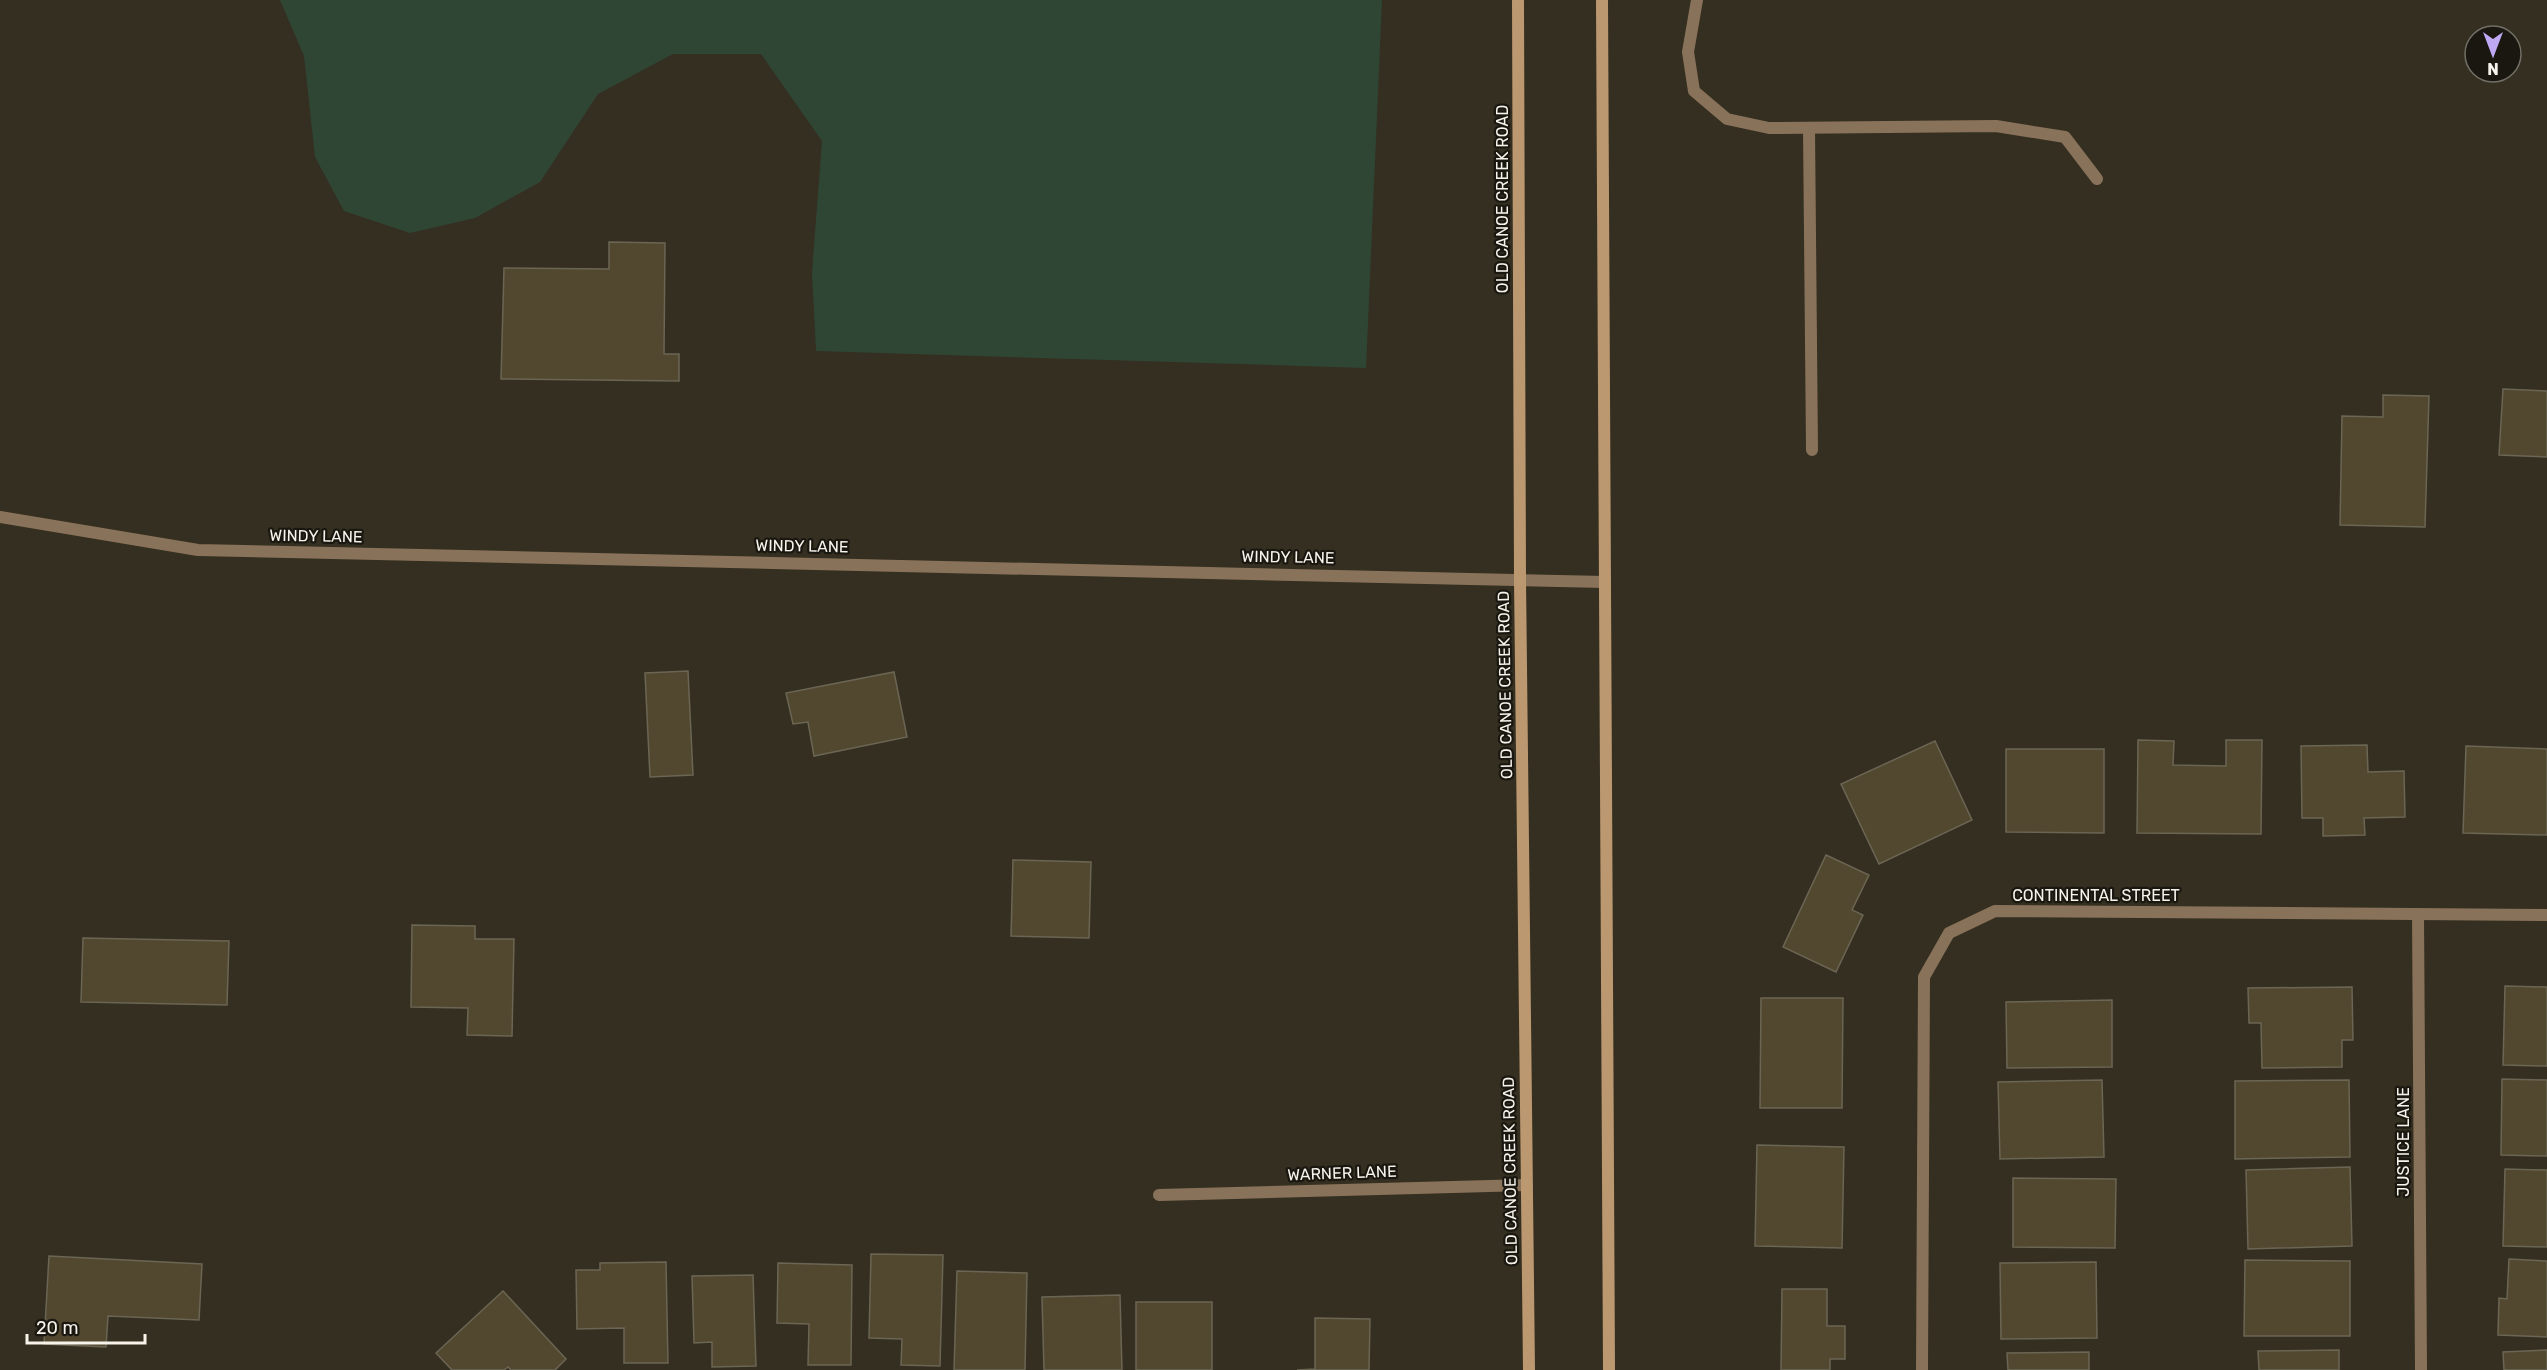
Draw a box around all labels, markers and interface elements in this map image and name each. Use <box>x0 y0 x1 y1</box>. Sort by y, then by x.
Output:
north arrow <box>2463 24 2523 84</box>
text: N <box>2487 59 2499 78</box>
street label: OLD CANOE CREEK ROAD <box>1493 105 1512 293</box>
street label: WINDY LANE <box>269 526 363 546</box>
street label: WINDY LANE <box>755 536 849 556</box>
street label: WINDY LANE <box>1241 547 1335 567</box>
street label: OLD CANOE CREEK ROAD <box>1494 591 1516 779</box>
street label: CONTINENTAL STREET <box>2012 886 2180 905</box>
street label: OLD CANOE CREEK ROAD <box>1499 1077 1521 1265</box>
street label: JUSTICE LANE <box>2394 1087 2413 1197</box>
street label: WARNER LANE <box>1287 1162 1397 1184</box>
scale bar <box>27 1307 146 1345</box>
text: 20 m <box>36 1317 78 1339</box>

